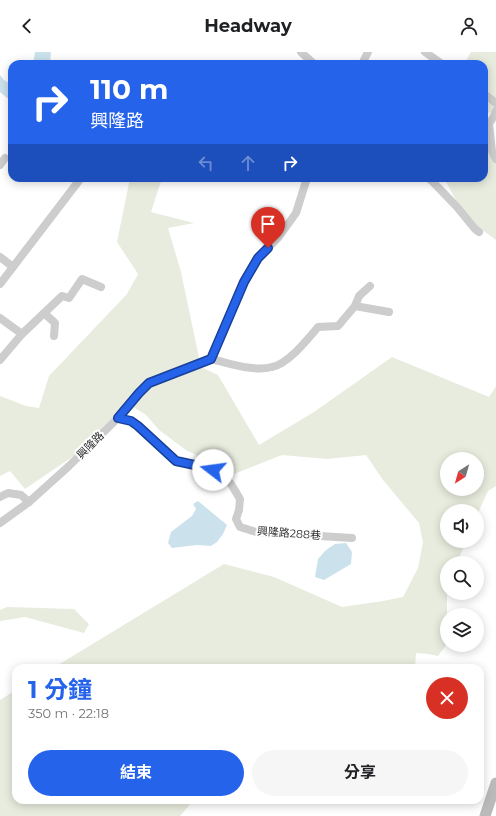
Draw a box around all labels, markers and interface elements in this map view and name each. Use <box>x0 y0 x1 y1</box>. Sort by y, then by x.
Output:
icon: back <box>16 15 38 37</box>
text: Headway <box>204 15 292 37</box>
icon: person <box>458 15 480 37</box>
text: 110 m <box>90 72 168 106</box>
icon: right <box>24 76 76 128</box>
text: 興隆路 <box>90 110 144 132</box>
icon: left <box>195 152 217 174</box>
icon: ahead <box>237 152 259 174</box>
icon: right <box>279 152 301 174</box>
pin <box>251 207 285 248</box>
icon: arrive <box>257 213 279 235</box>
street label: 興隆路 <box>73 428 107 462</box>
position arrow <box>192 449 234 491</box>
north arrow <box>440 452 484 496</box>
map controls <box>440 452 484 652</box>
button: sound <box>440 504 484 548</box>
street label: 興隆路288巷 <box>256 524 322 542</box>
button: search <box>440 556 484 600</box>
button: layers <box>440 608 484 652</box>
text: 1 分鐘 <box>28 675 92 704</box>
button: close <box>426 677 468 719</box>
text: 350 m · 22:18 <box>28 705 109 721</box>
button: 結束 <box>28 750 244 796</box>
button: 分享 <box>252 750 468 796</box>

